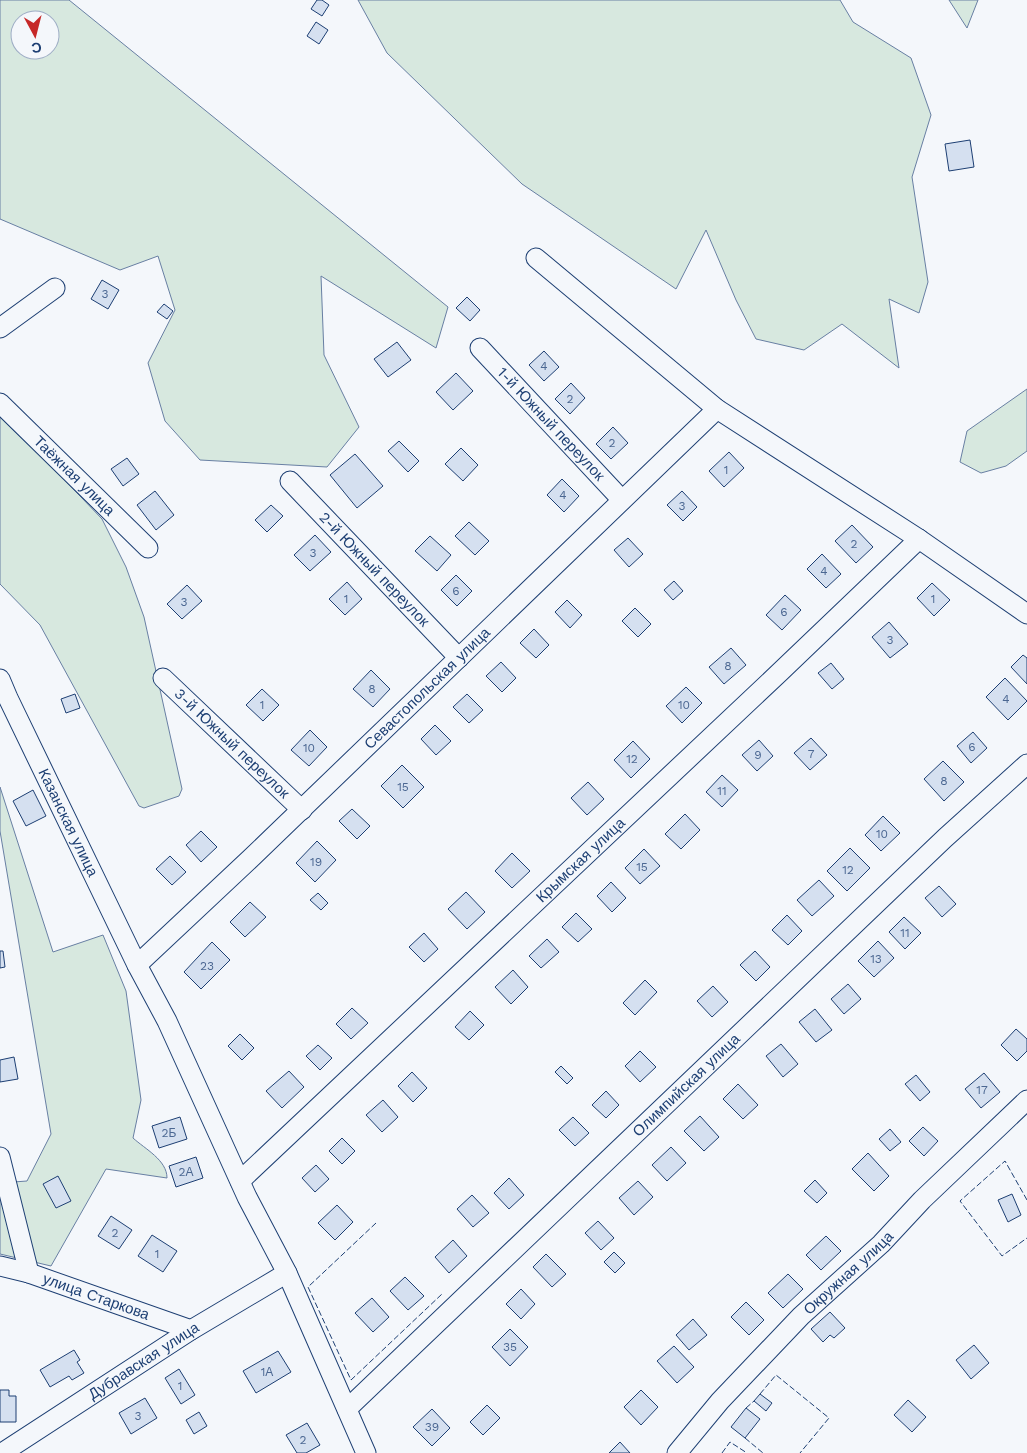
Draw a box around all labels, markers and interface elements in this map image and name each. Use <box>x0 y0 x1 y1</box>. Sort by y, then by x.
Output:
north arrow <box>10 10 60 60</box>
text: С <box>31 39 43 56</box>
house number: 3 <box>102 287 109 301</box>
house number: 4 <box>540 359 548 373</box>
street label: 1-й Южный переулок <box>494 363 609 485</box>
house number: 2 <box>567 392 574 406</box>
street label: Таёжная улица <box>30 432 119 520</box>
house number: 2 <box>609 436 616 450</box>
house number: 1 <box>724 463 728 477</box>
house number: 4 <box>559 488 567 502</box>
house number: 3 <box>679 499 686 513</box>
street label: 2-й Южный переулок <box>315 508 433 631</box>
house number: 2 <box>851 537 858 551</box>
house number: 3 <box>310 546 317 560</box>
house number: 4 <box>820 564 828 578</box>
house number: 6 <box>452 584 460 598</box>
house number: 1 <box>344 592 348 606</box>
house number: 1 <box>931 592 935 606</box>
house number: 3 <box>181 595 188 609</box>
house number: 6 <box>780 605 788 619</box>
street label: Севастопольская улица <box>360 623 494 753</box>
house number: 3 <box>887 633 894 647</box>
house number: 8 <box>724 659 732 673</box>
house number: 8 <box>368 682 376 696</box>
street label: 3-й Южный переулок <box>171 685 293 802</box>
house number: 4 <box>1002 692 1010 706</box>
house number: 1 <box>260 698 264 712</box>
house number: 10 <box>678 698 690 712</box>
house number: 6 <box>968 740 976 754</box>
house number: 10 <box>303 741 315 755</box>
house number: 7 <box>808 747 815 761</box>
house number: 9 <box>754 748 762 762</box>
house number: 12 <box>626 752 638 766</box>
street label: Казанская улица <box>34 766 102 880</box>
house number: 8 <box>940 774 948 788</box>
house number: 15 <box>397 780 409 794</box>
house number: 11 <box>717 784 727 798</box>
street label: Крымская улица <box>532 813 629 906</box>
house number: 10 <box>876 827 888 841</box>
house number: 19 <box>310 855 322 869</box>
house number: 15 <box>636 860 648 874</box>
house number: 12 <box>842 863 854 877</box>
house number: 11 <box>900 926 910 940</box>
house number: 13 <box>870 952 882 966</box>
house number: 23 <box>200 959 214 973</box>
street label: Олимпийская улица <box>629 1029 744 1140</box>
house number: 17 <box>976 1083 988 1097</box>
house number: 2Б <box>162 1126 177 1140</box>
house number: 2А <box>179 1165 194 1179</box>
house number: 2 <box>112 1226 119 1240</box>
street label: Окружная улица <box>800 1227 898 1318</box>
house number: 1 <box>155 1247 159 1261</box>
street label: улица Старкова <box>40 1270 152 1324</box>
street label: Дубравская улица <box>85 1318 203 1403</box>
house number: 35 <box>503 1340 517 1354</box>
house number: 1А <box>261 1365 273 1379</box>
house number: 1 <box>178 1379 182 1393</box>
house number: 3 <box>135 1409 142 1423</box>
house number: 39 <box>425 1420 439 1434</box>
house number: 2 <box>300 1433 307 1447</box>

